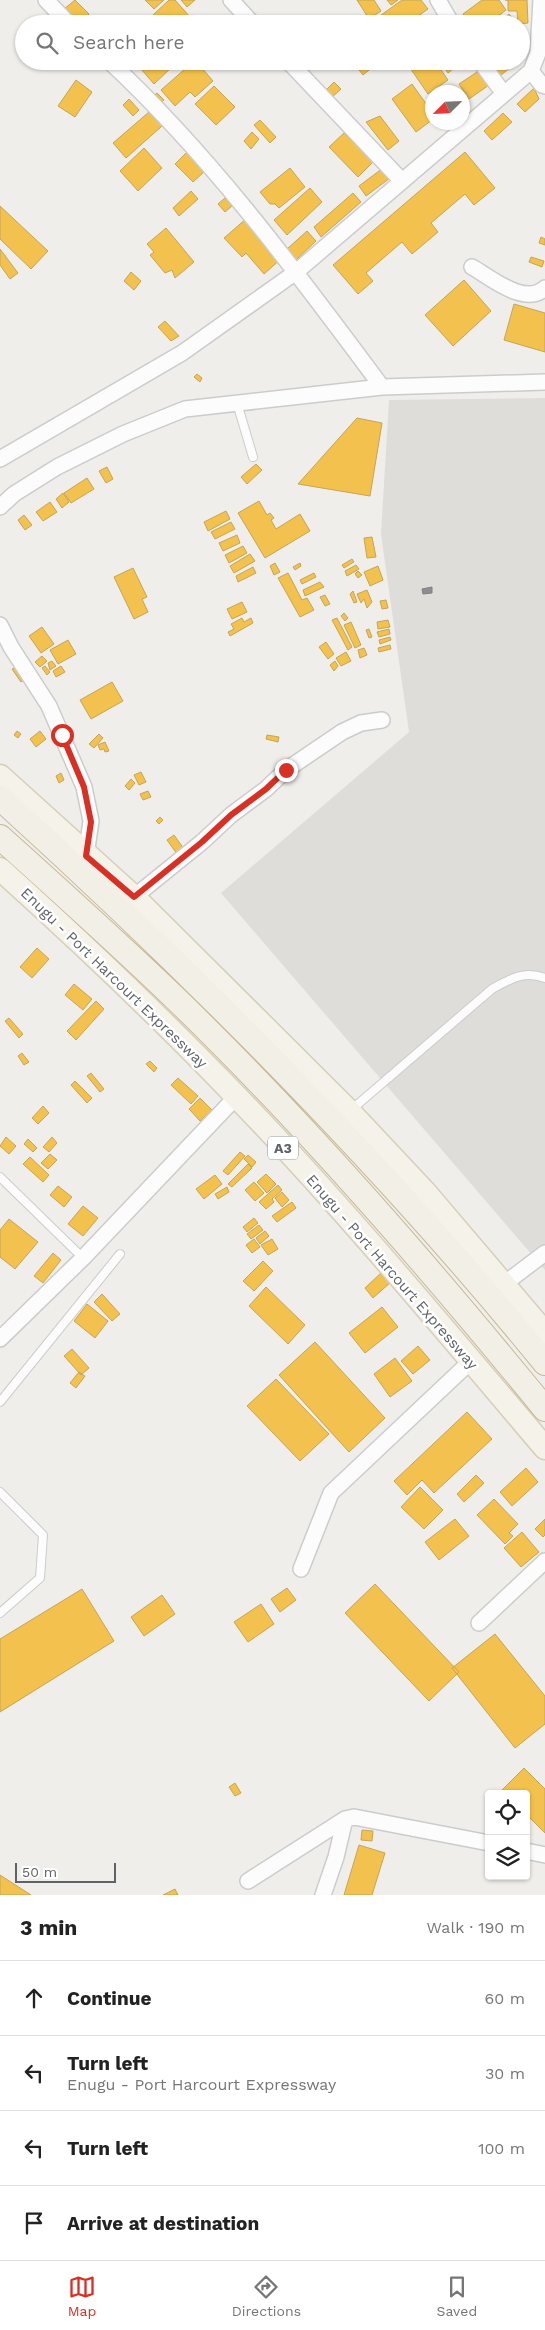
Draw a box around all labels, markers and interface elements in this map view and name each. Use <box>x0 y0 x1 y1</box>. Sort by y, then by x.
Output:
search box <box>15 15 530 70</box>
icon: search <box>33 29 61 57</box>
text: Search here <box>73 31 184 54</box>
north arrow <box>425 85 470 130</box>
route start <box>51 724 74 747</box>
route end <box>275 759 298 782</box>
street label: Enugu - Port Harcourt Expressway <box>17 884 211 1072</box>
road number: A3 <box>268 1136 298 1160</box>
street label: Enugu - Port Harcourt Expressway <box>302 1171 482 1373</box>
map controls <box>485 1790 530 1880</box>
button: locate <box>485 1790 530 1835</box>
button: layers <box>485 1835 530 1880</box>
scale bar <box>15 1860 116 1883</box>
text: 50 m <box>22 1864 57 1880</box>
text: 3 min <box>20 1915 77 1940</box>
text: Walk · 190 m <box>427 1918 525 1937</box>
icon: ahead <box>20 1984 48 2012</box>
text: Continue <box>67 1987 151 2010</box>
text: 60 m <box>485 1989 525 2008</box>
text: Turn left <box>67 2052 148 2075</box>
icon: left <box>20 2059 48 2087</box>
text: 30 m <box>485 2064 525 2083</box>
text: Enugu - Port Harcourt Expressway <box>67 2075 336 2094</box>
icon: left <box>20 2134 48 2162</box>
text: Turn left <box>67 2137 148 2160</box>
text: 100 m <box>478 2139 525 2158</box>
icon: arrive <box>20 2209 48 2237</box>
text: Arrive at destination <box>67 2212 259 2235</box>
tab: Map <box>68 2273 96 2319</box>
tab: Directions <box>232 2273 301 2319</box>
tab: Saved <box>437 2273 477 2319</box>

